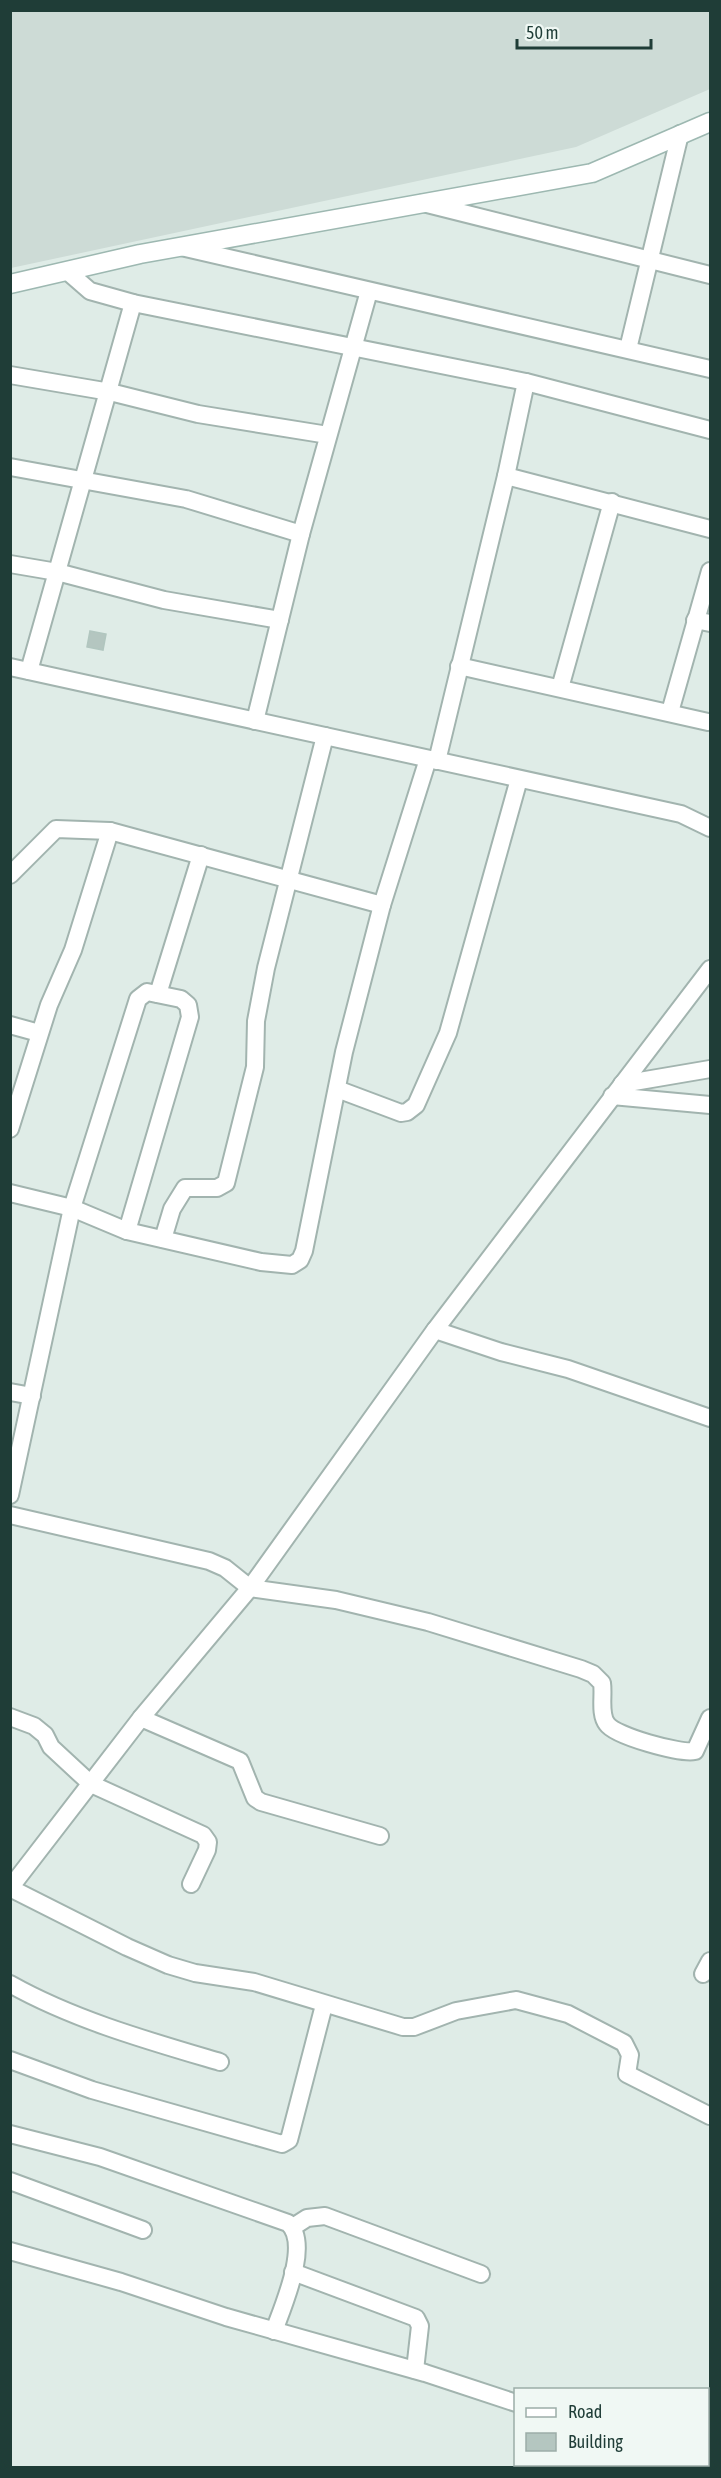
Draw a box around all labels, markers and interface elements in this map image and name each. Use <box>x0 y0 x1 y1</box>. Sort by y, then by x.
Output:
scale bar <box>517 12 650 50</box>
text: 50 m <box>526 22 558 43</box>
legend <box>514 2388 709 2466</box>
text: Road <box>568 2401 602 2422</box>
text: Building <box>568 2431 623 2452</box>

